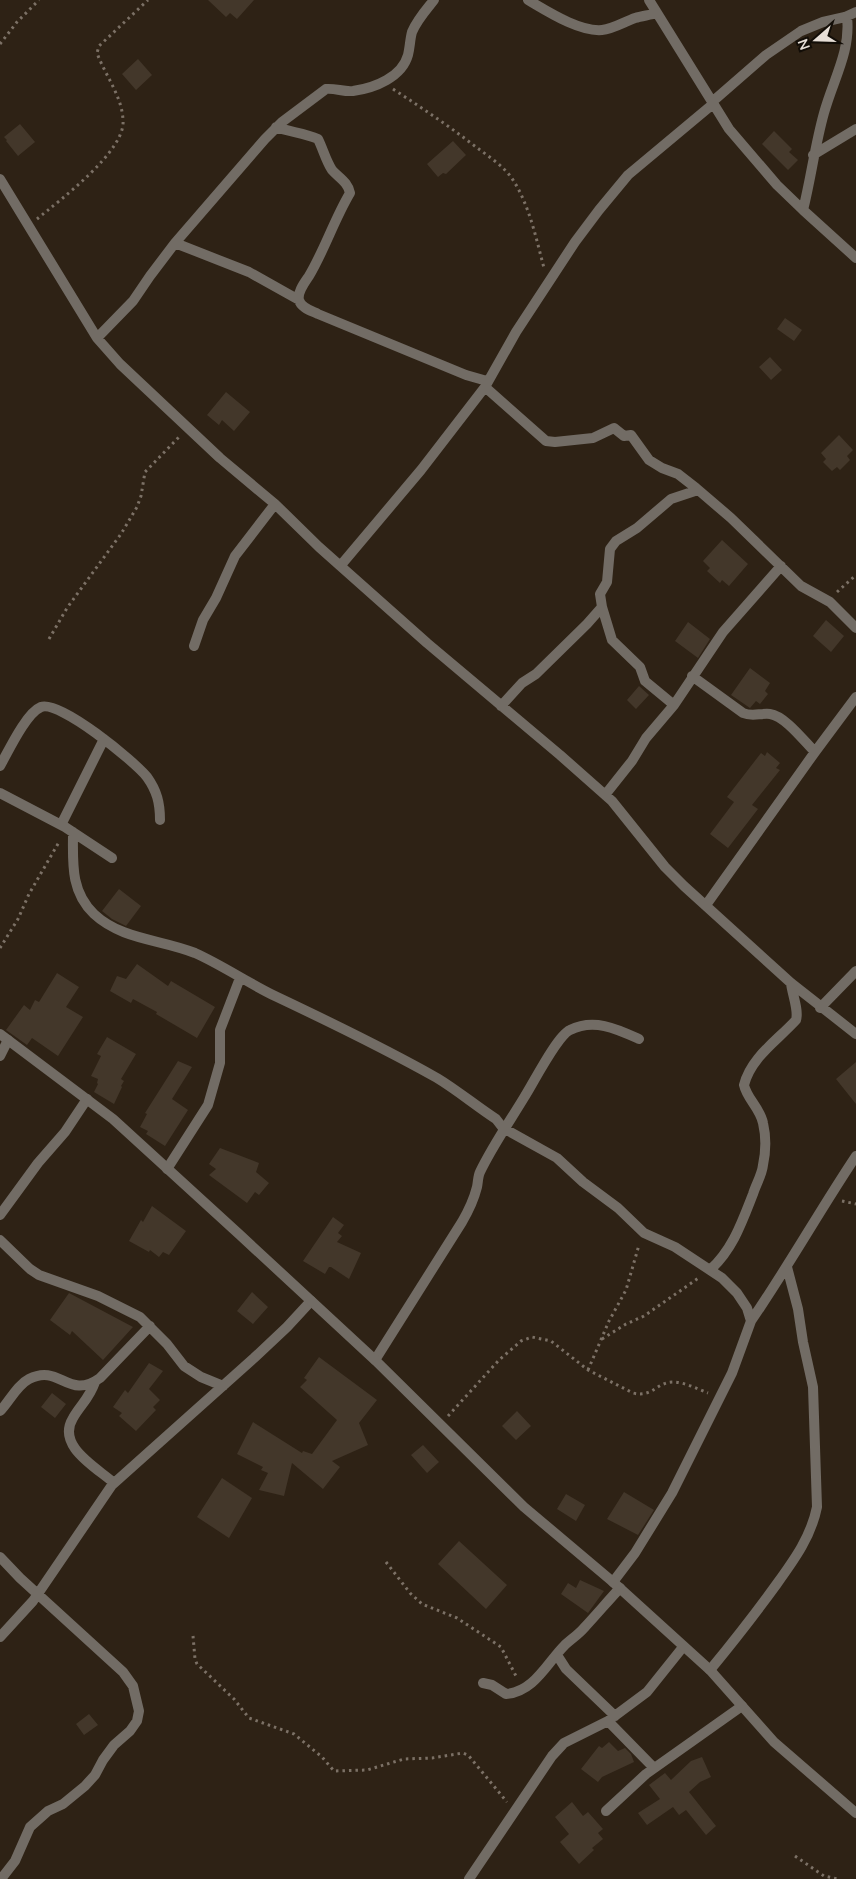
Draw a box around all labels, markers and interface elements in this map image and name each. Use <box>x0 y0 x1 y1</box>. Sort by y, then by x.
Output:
north arrow <box>791 15 841 65</box>
text: N <box>794 36 814 52</box>

